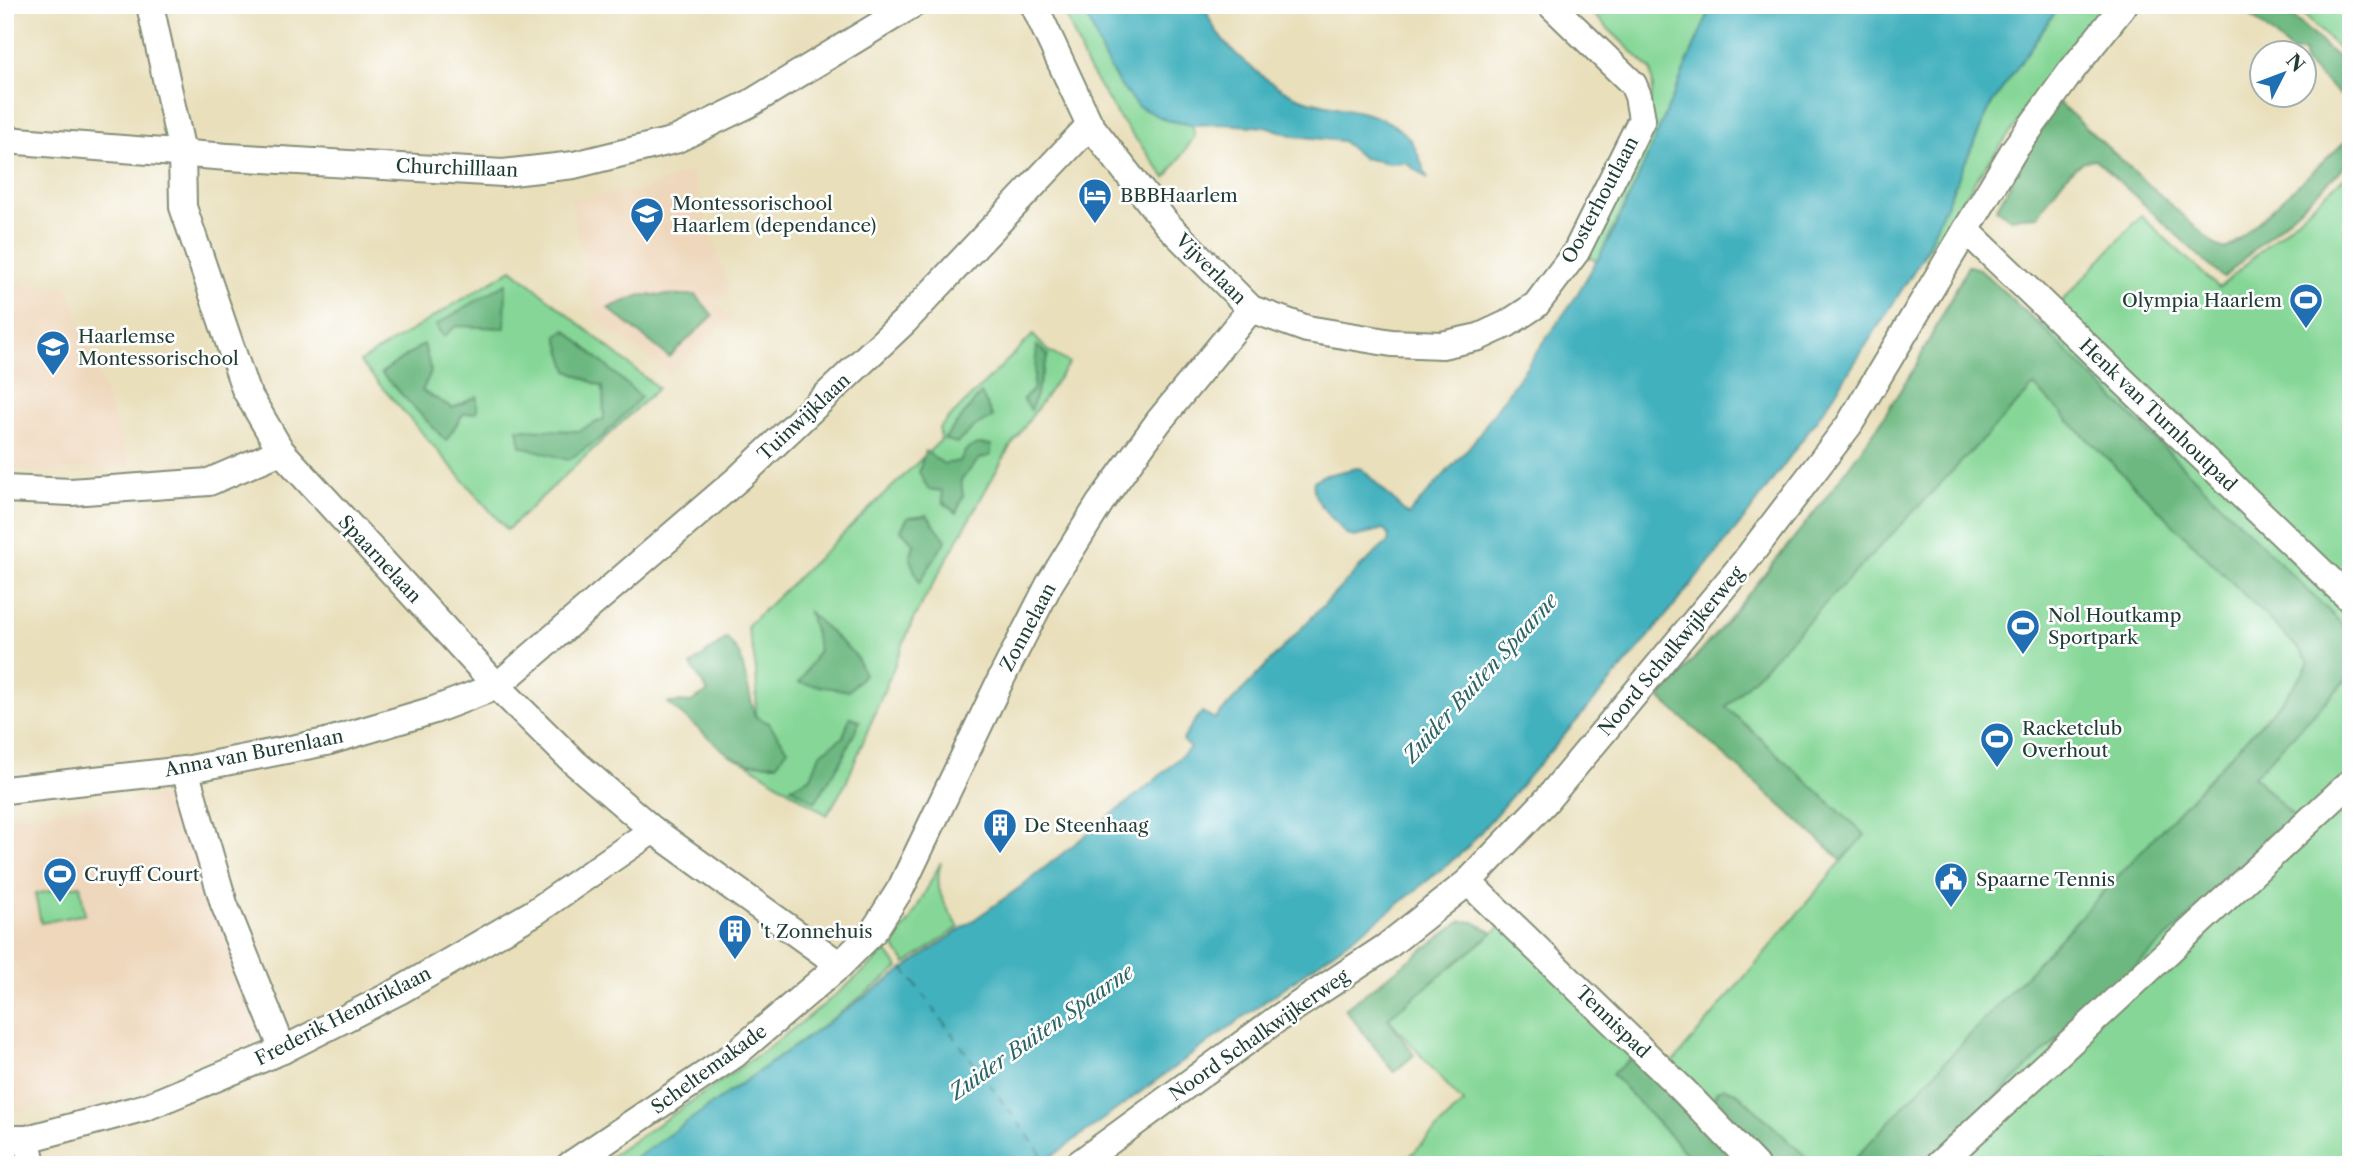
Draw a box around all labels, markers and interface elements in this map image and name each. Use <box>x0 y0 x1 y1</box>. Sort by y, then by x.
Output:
north arrow <box>2248 38 2318 108</box>
text: N <box>2281 49 2309 77</box>
street label: Oosterhoutlaan <box>1557 132 1643 267</box>
street label: Churchilllaan <box>395 154 519 182</box>
hotel icon: BBBHaarlem <box>1076 176 1114 225</box>
place label: BBBHaarlem <box>1120 184 1238 207</box>
place label: Montessorischool Haarlem (dependance) <box>672 192 876 237</box>
school or university icon: Montessorischool Haarlem (dependance) <box>628 195 666 244</box>
street label: Vijverlaan <box>1170 228 1251 309</box>
sports icon: Olympia Haarlem <box>2287 281 2325 330</box>
place label: Olympia Haarlem <box>2122 289 2282 312</box>
place label: Haarlemse Montessorischool <box>78 325 239 370</box>
school or university icon: Haarlemse Montessorischool <box>34 328 72 377</box>
street label: Henk van Turnhoutpad <box>2074 334 2242 497</box>
street label: Tuinwijklaan <box>753 368 855 466</box>
street label: Spaarnelaan <box>334 510 426 608</box>
street label: Noord Schalkwijkerweg <box>1593 561 1749 740</box>
street label: Zonnelaan <box>995 579 1061 675</box>
water label: Zuider Buiten Spaarne <box>1397 587 1563 769</box>
place label: Nol Houtkamp Sportpark <box>2048 604 2181 649</box>
sports icon: Nol Houtkamp Sportpark <box>2004 607 2042 656</box>
place label: Racketclub Overhout <box>2022 717 2122 762</box>
sports icon: Racketclub Overhout <box>1978 720 2016 769</box>
street label: Anna van Burenlaan <box>162 724 345 782</box>
building icon: De Steenhaag <box>981 806 1019 855</box>
place label: De Steenhaag <box>1024 814 1149 837</box>
sports icon: Cruyff Court <box>41 855 79 904</box>
public building icon: Spaarne Tennis <box>1932 860 1970 909</box>
place label: Cruyff Court <box>84 863 200 886</box>
place label: Spaarne Tennis <box>1976 868 2115 891</box>
building icon: 't Zonnehuis <box>716 912 754 961</box>
place label: 't Zonnehuis <box>760 920 872 943</box>
water label: Zuider Buiten Spaarne <box>943 958 1139 1106</box>
street label: Frederik Hendriklaan <box>251 962 435 1070</box>
street label: Noord Schalkwijkerweg <box>1165 964 1354 1106</box>
street label: Tennispad <box>1571 981 1655 1063</box>
street label: Scheltemakade <box>647 1019 771 1119</box>

